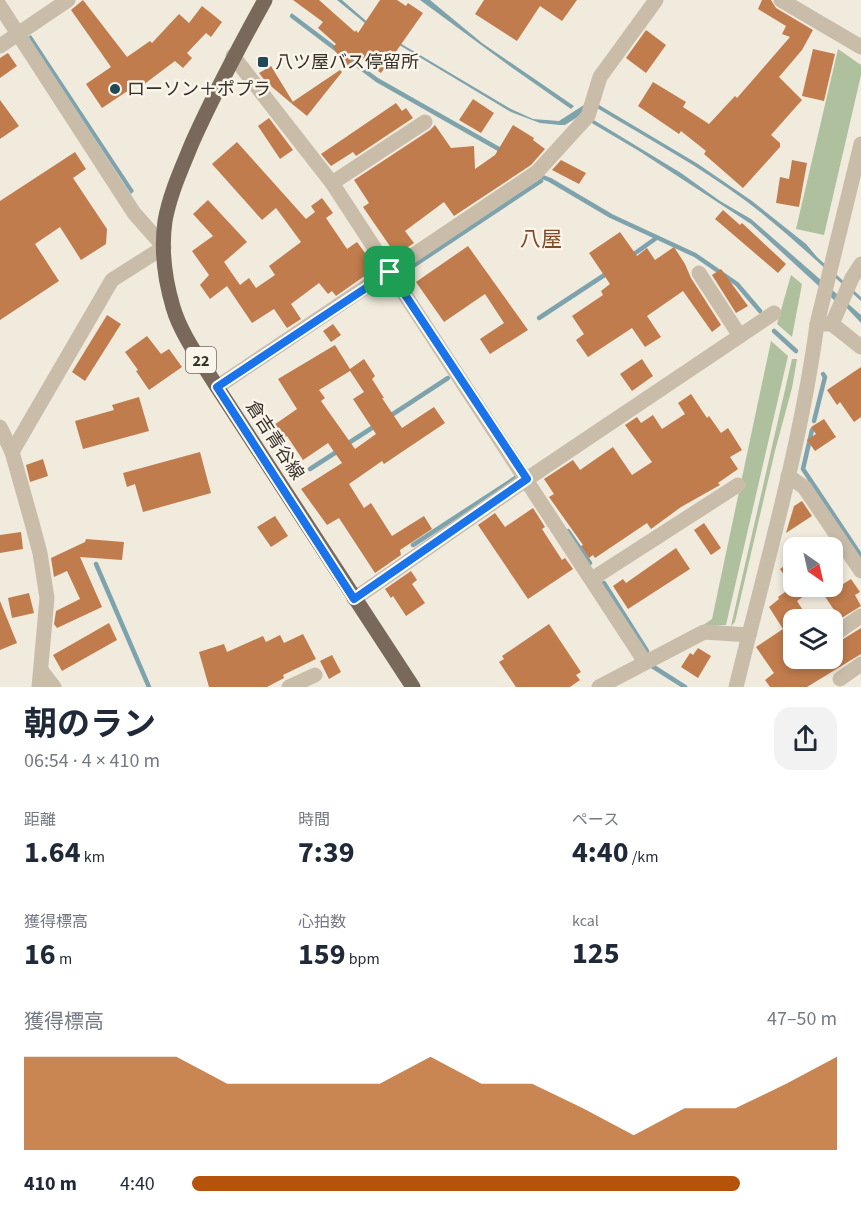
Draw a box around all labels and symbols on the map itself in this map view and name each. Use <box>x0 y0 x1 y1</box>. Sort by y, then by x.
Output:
place label: 八ツ屋バス停留所 <box>275 50 419 75</box>
marker: 八ツ屋バス停留所 <box>256 55 270 69</box>
place label: ローソン＋ポプラ <box>127 77 271 102</box>
marker: ローソン＋ポプラ <box>108 82 122 96</box>
district label: 八屋 <box>520 224 562 254</box>
pin <box>364 246 415 297</box>
road number: 22 <box>186 347 216 373</box>
street label: 倉吉青谷線 <box>240 396 310 485</box>
north arrow <box>783 537 843 597</box>

